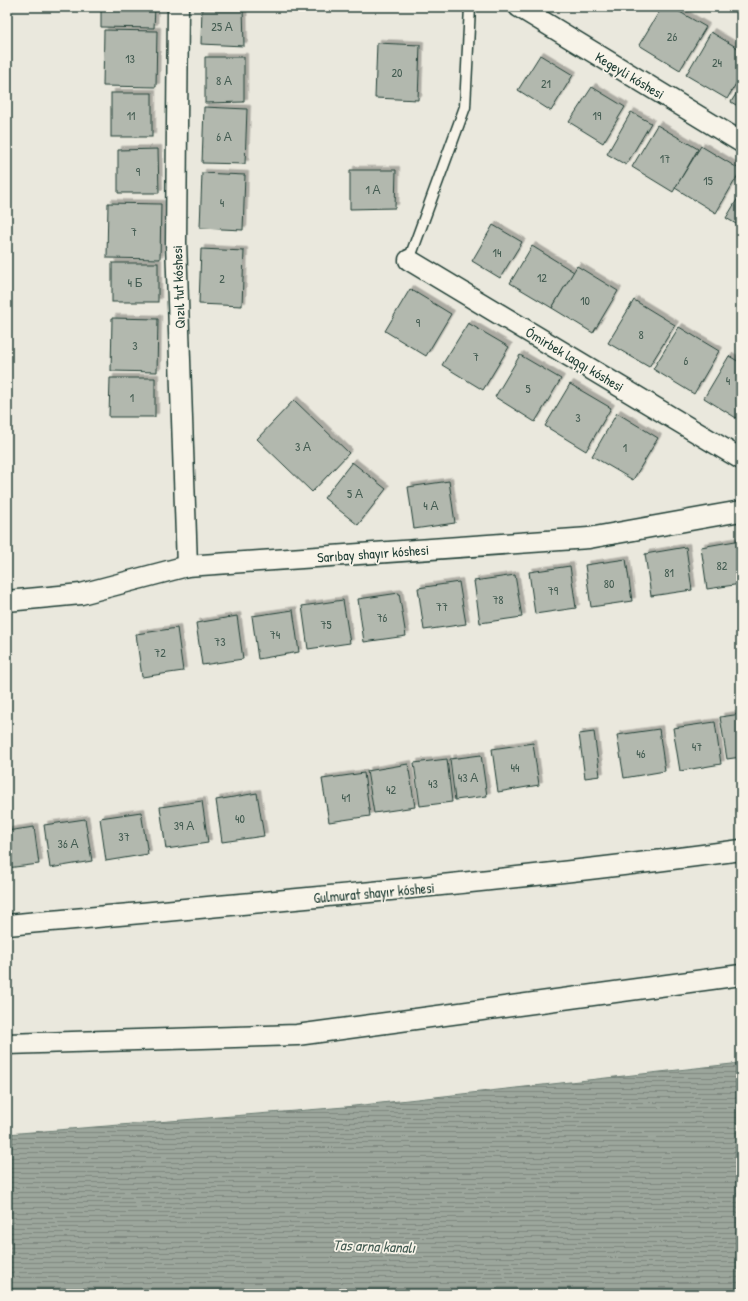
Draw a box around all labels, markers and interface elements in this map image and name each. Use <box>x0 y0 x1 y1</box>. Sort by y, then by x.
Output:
house number: 25 А <box>211 18 233 35</box>
house number: 26 <box>667 28 677 45</box>
street label: Kegeyli kóshesi <box>591 47 668 104</box>
house number: 13 <box>125 50 135 67</box>
house number: 24 <box>712 54 723 71</box>
house number: 20 <box>392 64 403 81</box>
house number: 8 А <box>216 72 232 89</box>
house number: 21 <box>541 75 551 92</box>
house number: 11 <box>127 107 135 124</box>
house number: 19 <box>593 107 602 124</box>
house number: 6 А <box>216 128 232 145</box>
house number: 17 <box>660 150 670 167</box>
house number: 9 <box>136 163 141 180</box>
house number: 15 <box>703 172 713 189</box>
house number: 1 А <box>365 181 381 198</box>
house number: 4 <box>220 194 225 211</box>
house number: 7 <box>131 223 137 240</box>
house number: 14 <box>493 244 502 261</box>
street label: Qızıl tut kóshesi <box>167 245 189 329</box>
house number: 12 <box>537 269 547 286</box>
house number: 2 <box>219 270 225 287</box>
house number: 4 Б <box>127 274 143 291</box>
house number: 10 <box>580 292 590 309</box>
house number: 9 <box>416 314 421 331</box>
street label: Ómirbek laqqı kóshesi <box>522 322 628 397</box>
house number: 8 <box>638 326 644 343</box>
house number: 3 <box>132 337 138 354</box>
house number: 7 <box>473 348 479 365</box>
house number: 6 <box>684 352 689 369</box>
house number: 4 <box>726 372 731 389</box>
house number: 5 <box>525 380 531 397</box>
house number: 1 <box>130 389 134 406</box>
house number: 3 <box>575 409 581 426</box>
house number: 3 А <box>295 438 311 455</box>
house number: 1 <box>623 439 627 456</box>
house number: 5 А <box>347 485 363 502</box>
house number: 4 А <box>423 497 439 514</box>
street label: Sarıbay shayır kóshesi <box>316 540 430 567</box>
house number: 82 <box>717 557 728 574</box>
house number: 81 <box>664 564 674 581</box>
house number: 80 <box>604 575 614 592</box>
house number: 79 <box>548 582 559 599</box>
house number: 78 <box>492 591 504 608</box>
house number: 77 <box>436 598 448 615</box>
house number: 76 <box>377 609 388 626</box>
house number: 75 <box>320 616 332 633</box>
house number: 74 <box>270 626 281 643</box>
house number: 73 <box>214 633 226 650</box>
house number: 72 <box>154 644 166 661</box>
house number: 47 <box>692 738 702 755</box>
house number: 46 <box>636 745 646 762</box>
house number: 44 <box>510 759 520 776</box>
house number: 43 А <box>458 769 478 786</box>
house number: 43 <box>428 775 438 792</box>
house number: 42 <box>386 781 396 798</box>
house number: 41 <box>342 789 350 806</box>
house number: 40 <box>235 810 245 827</box>
house number: 39 А <box>174 817 194 834</box>
house number: 37 <box>118 828 130 845</box>
house number: 36 А <box>58 835 78 852</box>
street label: Gulmurat shayır kóshesi <box>313 877 435 908</box>
water label: Tas arna kanalı <box>333 1234 416 1258</box>

